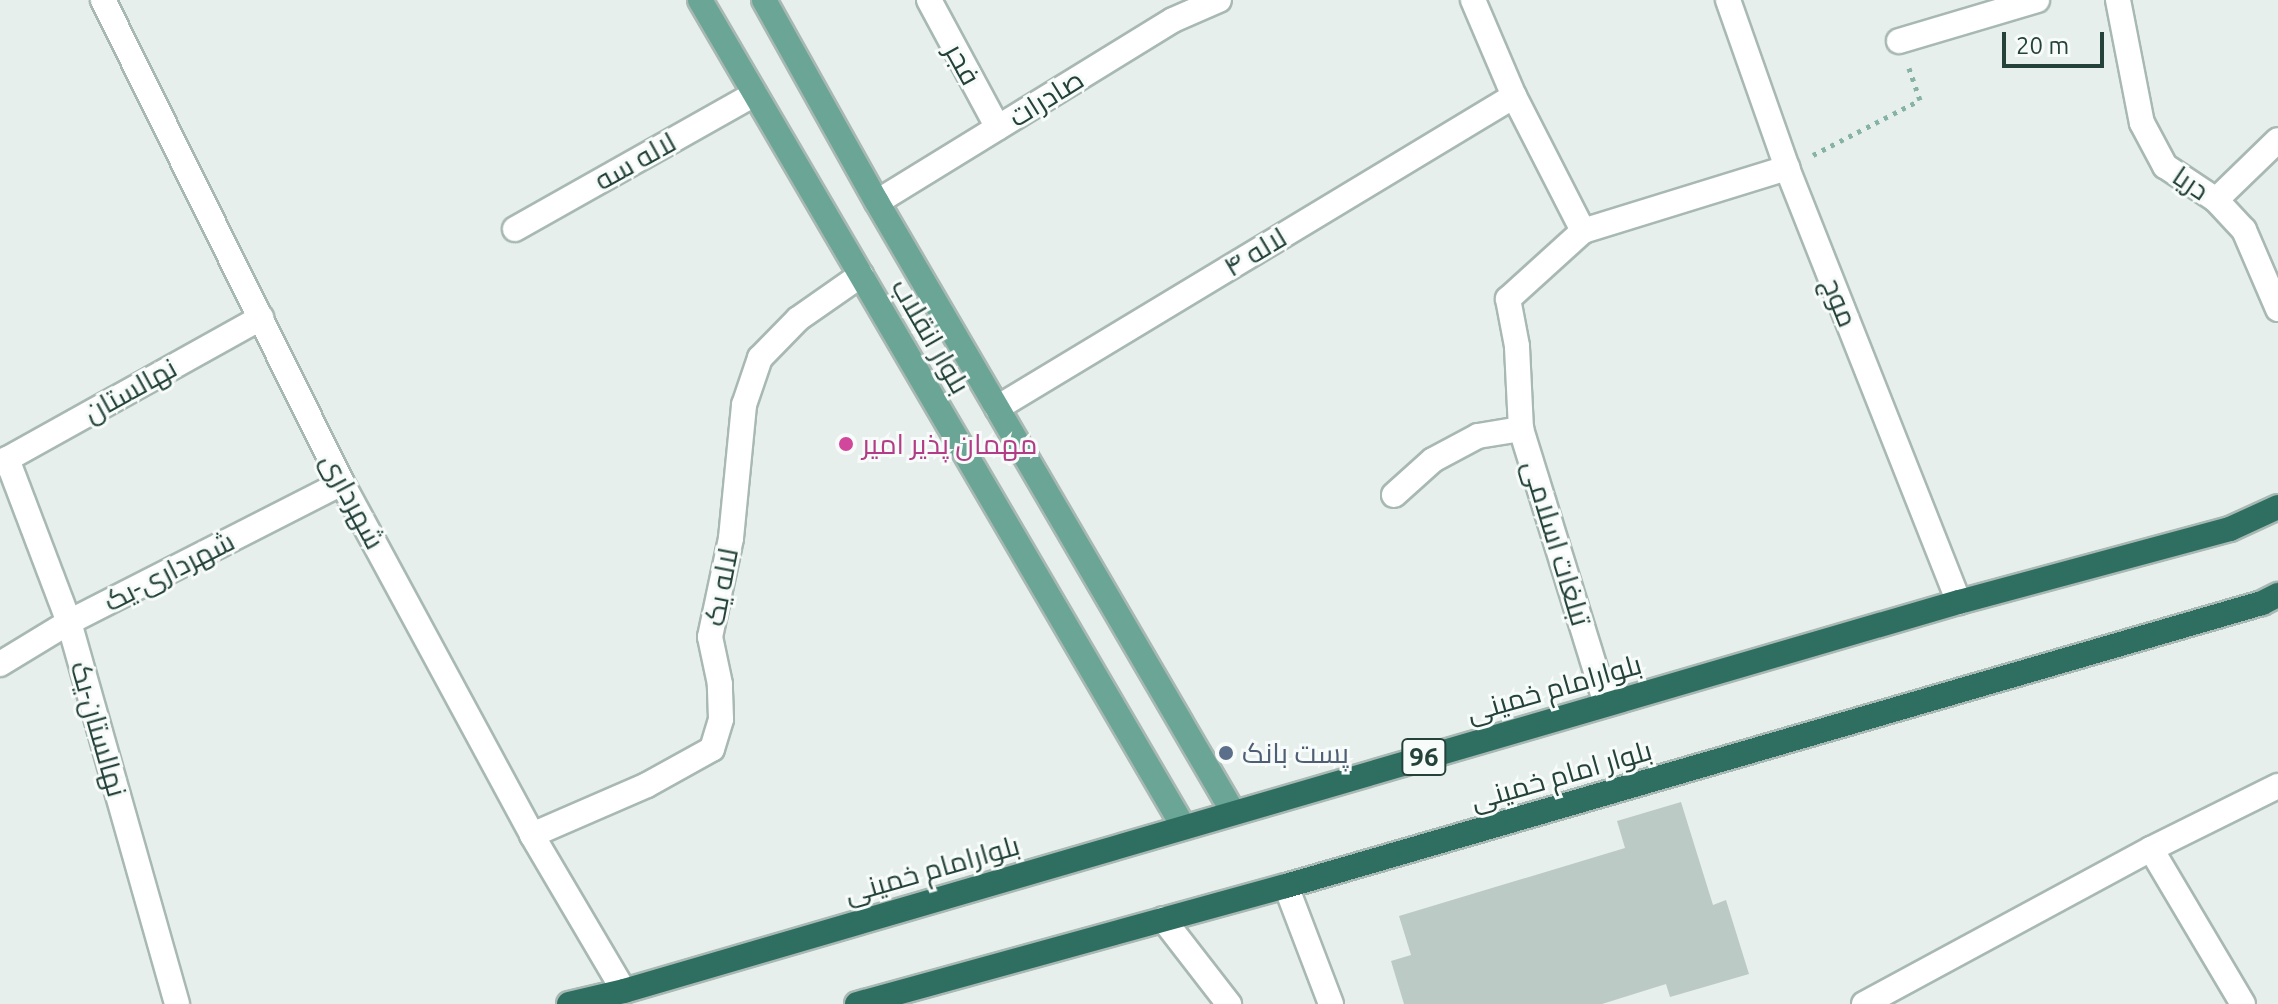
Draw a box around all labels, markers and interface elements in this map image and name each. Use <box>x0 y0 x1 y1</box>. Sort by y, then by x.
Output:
scale bar <box>2006 16 2108 66</box>
text: 20 m <box>2016 32 2069 59</box>
street label: فجر <box>938 37 988 91</box>
street label: صادرات <box>1002 62 1090 134</box>
street label: لاله سه <box>589 125 681 197</box>
street label: دریا <box>2166 159 2216 207</box>
street label: لاله ۴ <box>1218 220 1292 284</box>
street label: بلوار انقلاب <box>885 272 977 400</box>
street label: موج <box>1815 272 1865 332</box>
street label: نهالستان <box>78 351 182 429</box>
place label: مهمان پذیر امیر <box>862 427 1038 461</box>
marker: مهمان پذیر امیر <box>837 435 855 453</box>
street label: شهرداری <box>314 447 392 555</box>
street label: تبلغات اسلامی <box>1516 456 1598 630</box>
street label: شهرداری-یک <box>98 524 240 618</box>
street label: لاله یک <box>697 545 745 629</box>
street label: بلوارامام خمینی <box>1463 647 1645 729</box>
street label: نهالستان-یک <box>64 657 134 801</box>
street label: بلوار امام خمینی <box>1467 733 1655 817</box>
road number: 96 <box>1400 735 1448 779</box>
place label: پست بانک <box>1242 736 1349 770</box>
marker: پست بانک <box>1217 744 1235 762</box>
street label: بلوارامام خمینی <box>841 828 1023 910</box>

